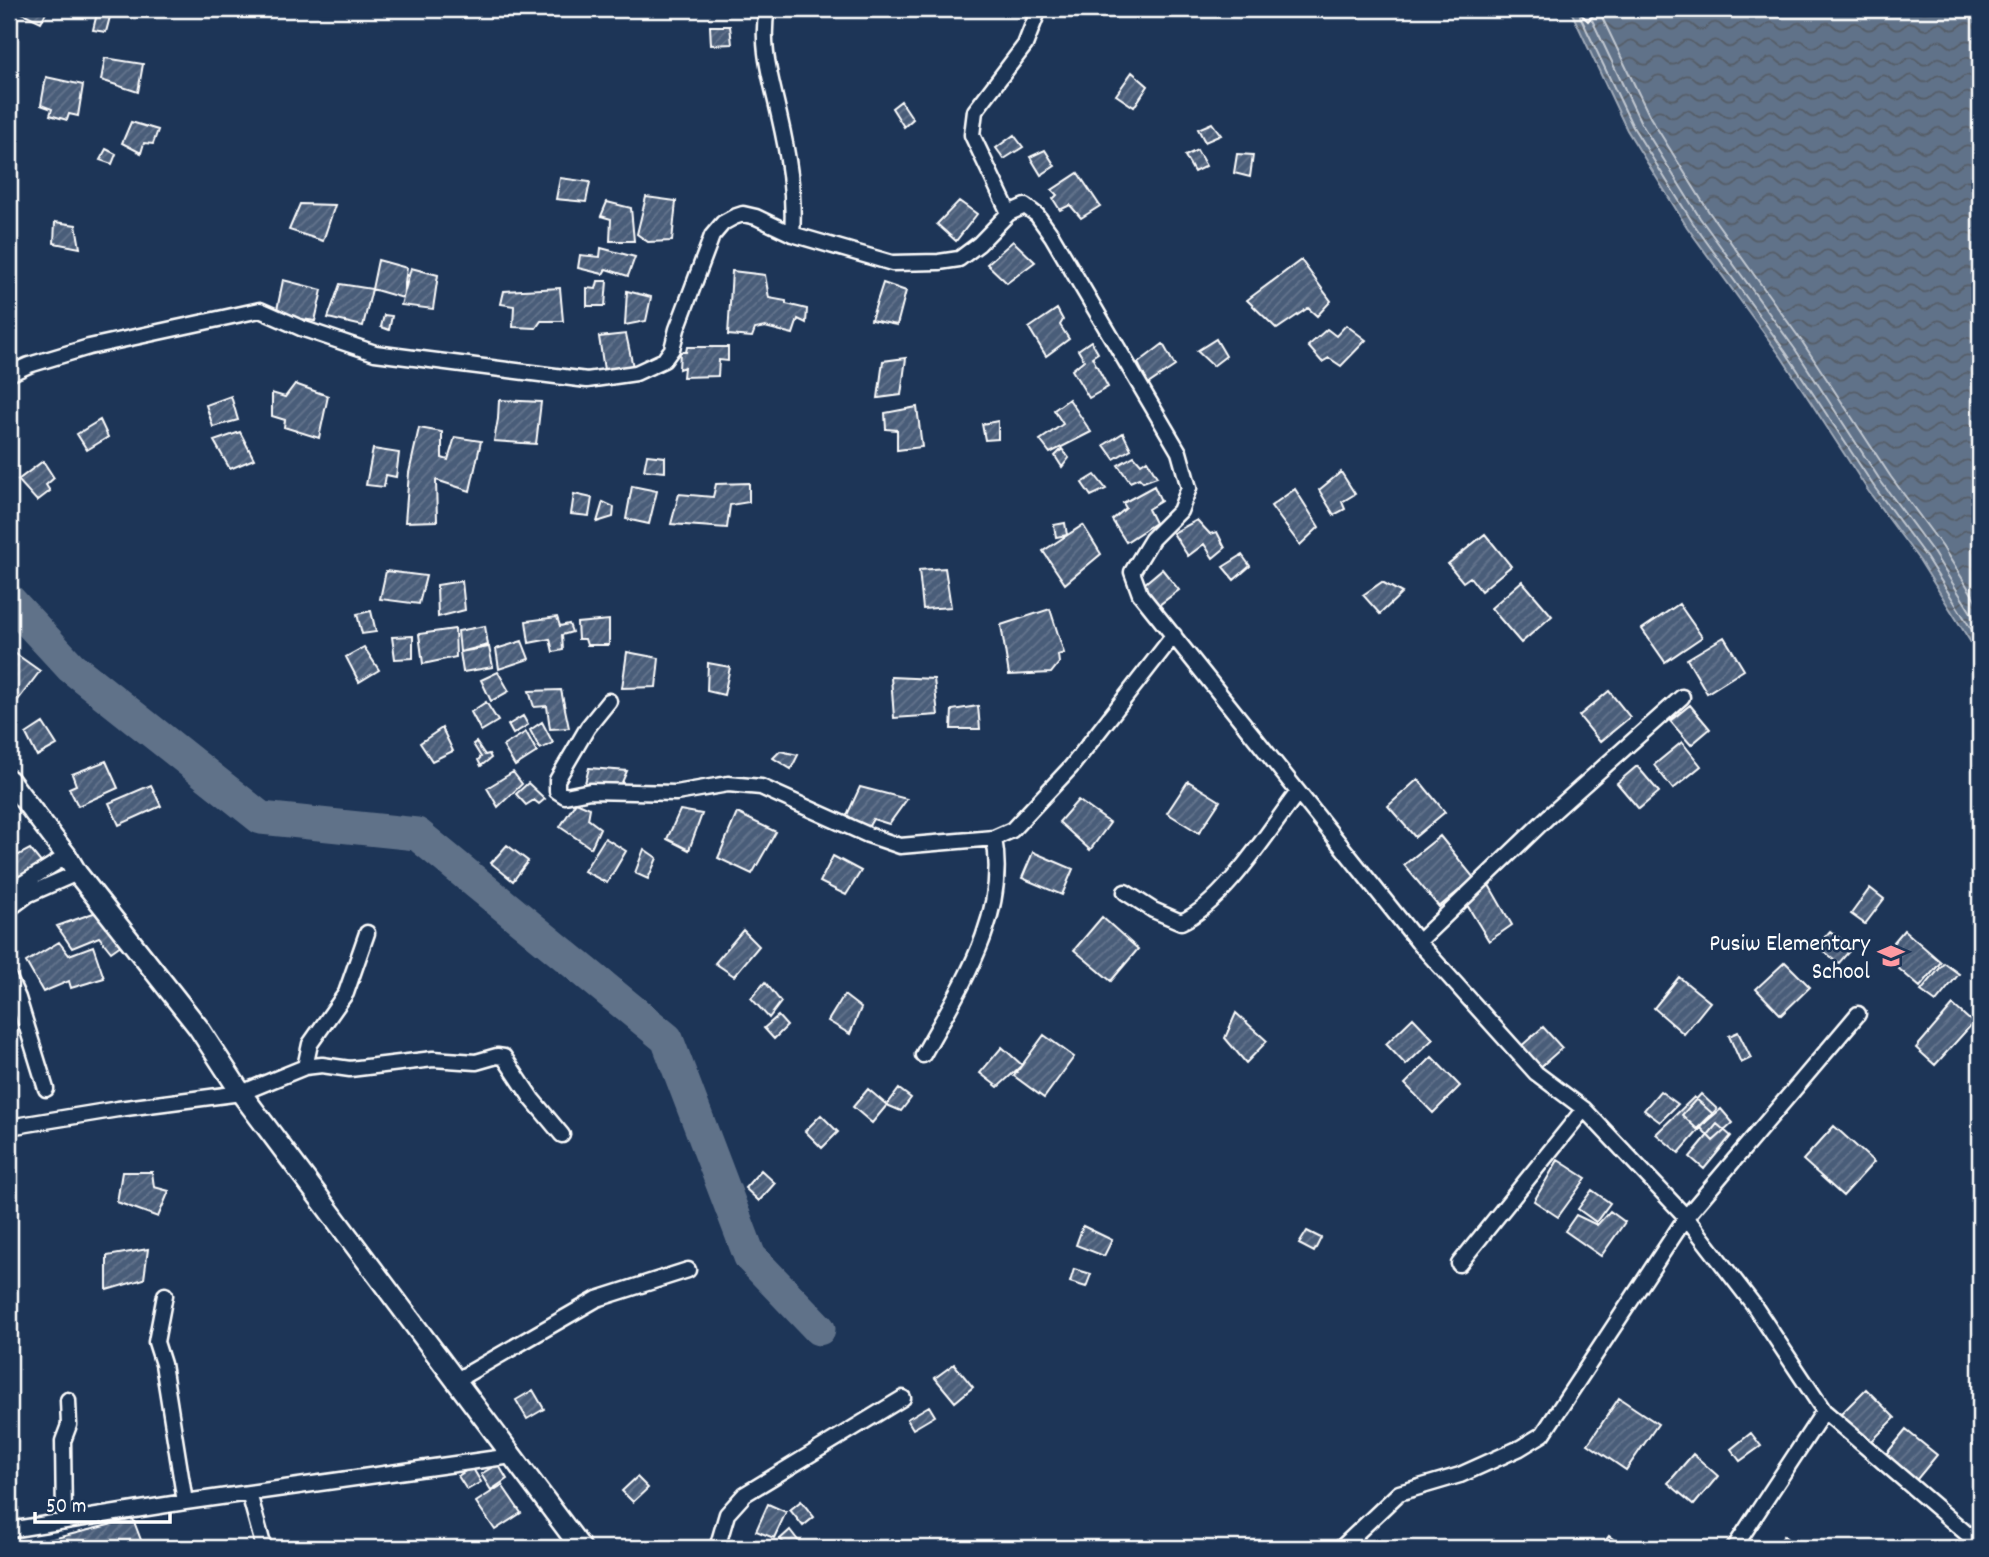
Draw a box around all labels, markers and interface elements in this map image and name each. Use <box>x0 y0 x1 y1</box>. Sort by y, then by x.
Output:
place label: Pusiw Elementary School <box>1709 928 1871 990</box>
school or university icon: Pusiw Elementary School <box>1876 941 1906 971</box>
scale bar <box>35 1480 170 1524</box>
text: 50 m <box>46 1493 86 1523</box>

